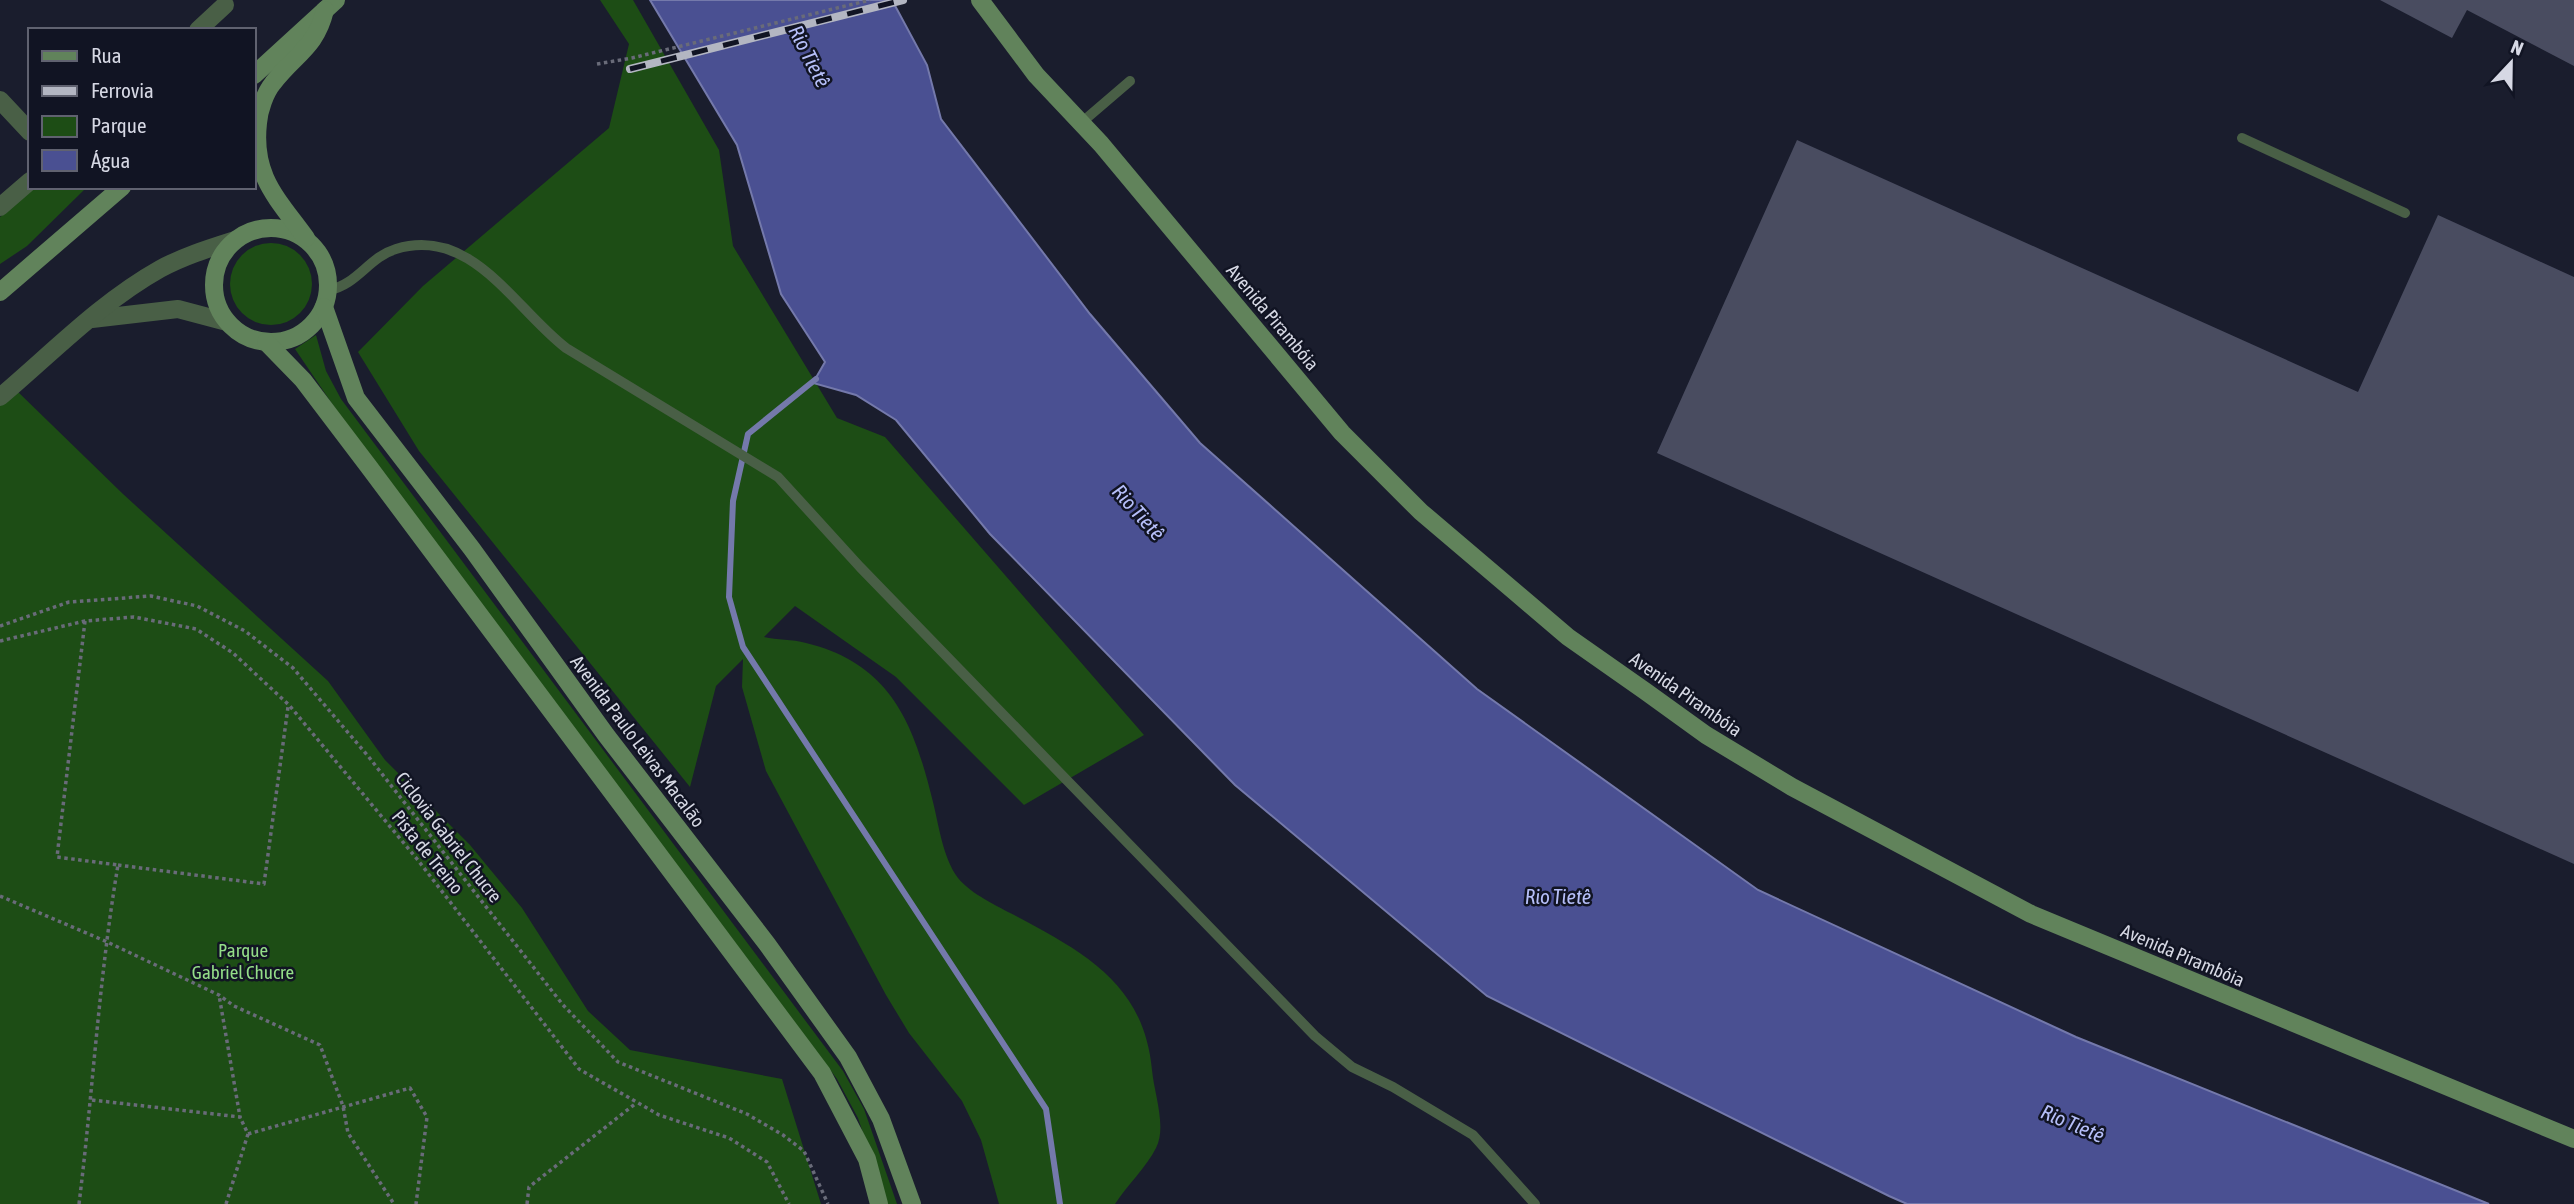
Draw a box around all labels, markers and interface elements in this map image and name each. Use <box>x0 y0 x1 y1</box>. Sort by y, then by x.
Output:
water label: Rio Tietê <box>784 21 836 91</box>
legend <box>28 28 256 189</box>
north arrow <box>2476 28 2546 98</box>
text: N <box>2508 35 2527 60</box>
text: Rua <box>91 43 121 67</box>
text: Ferrovia <box>91 78 154 102</box>
text: Parque <box>91 113 146 137</box>
text: Água <box>91 148 130 172</box>
street label: Avenida Pirambóia <box>1222 259 1324 375</box>
water label: Rio Tietê <box>1108 479 1170 545</box>
street label: Avenida Pirambóia <box>1626 647 1746 741</box>
street label: Avenida Paulo Leivas Macalão <box>566 651 710 831</box>
street label: Ciclovia Gabriel Chucre <box>391 767 507 907</box>
street label: Pista de Treino <box>388 806 468 898</box>
water label: Rio Tietê <box>1525 884 1591 908</box>
street label: Avenida Pirambóia <box>2118 919 2248 991</box>
park label: Parque Gabriel Chucre <box>192 939 294 983</box>
water label: Rio Tietê <box>2038 1099 2108 1147</box>

